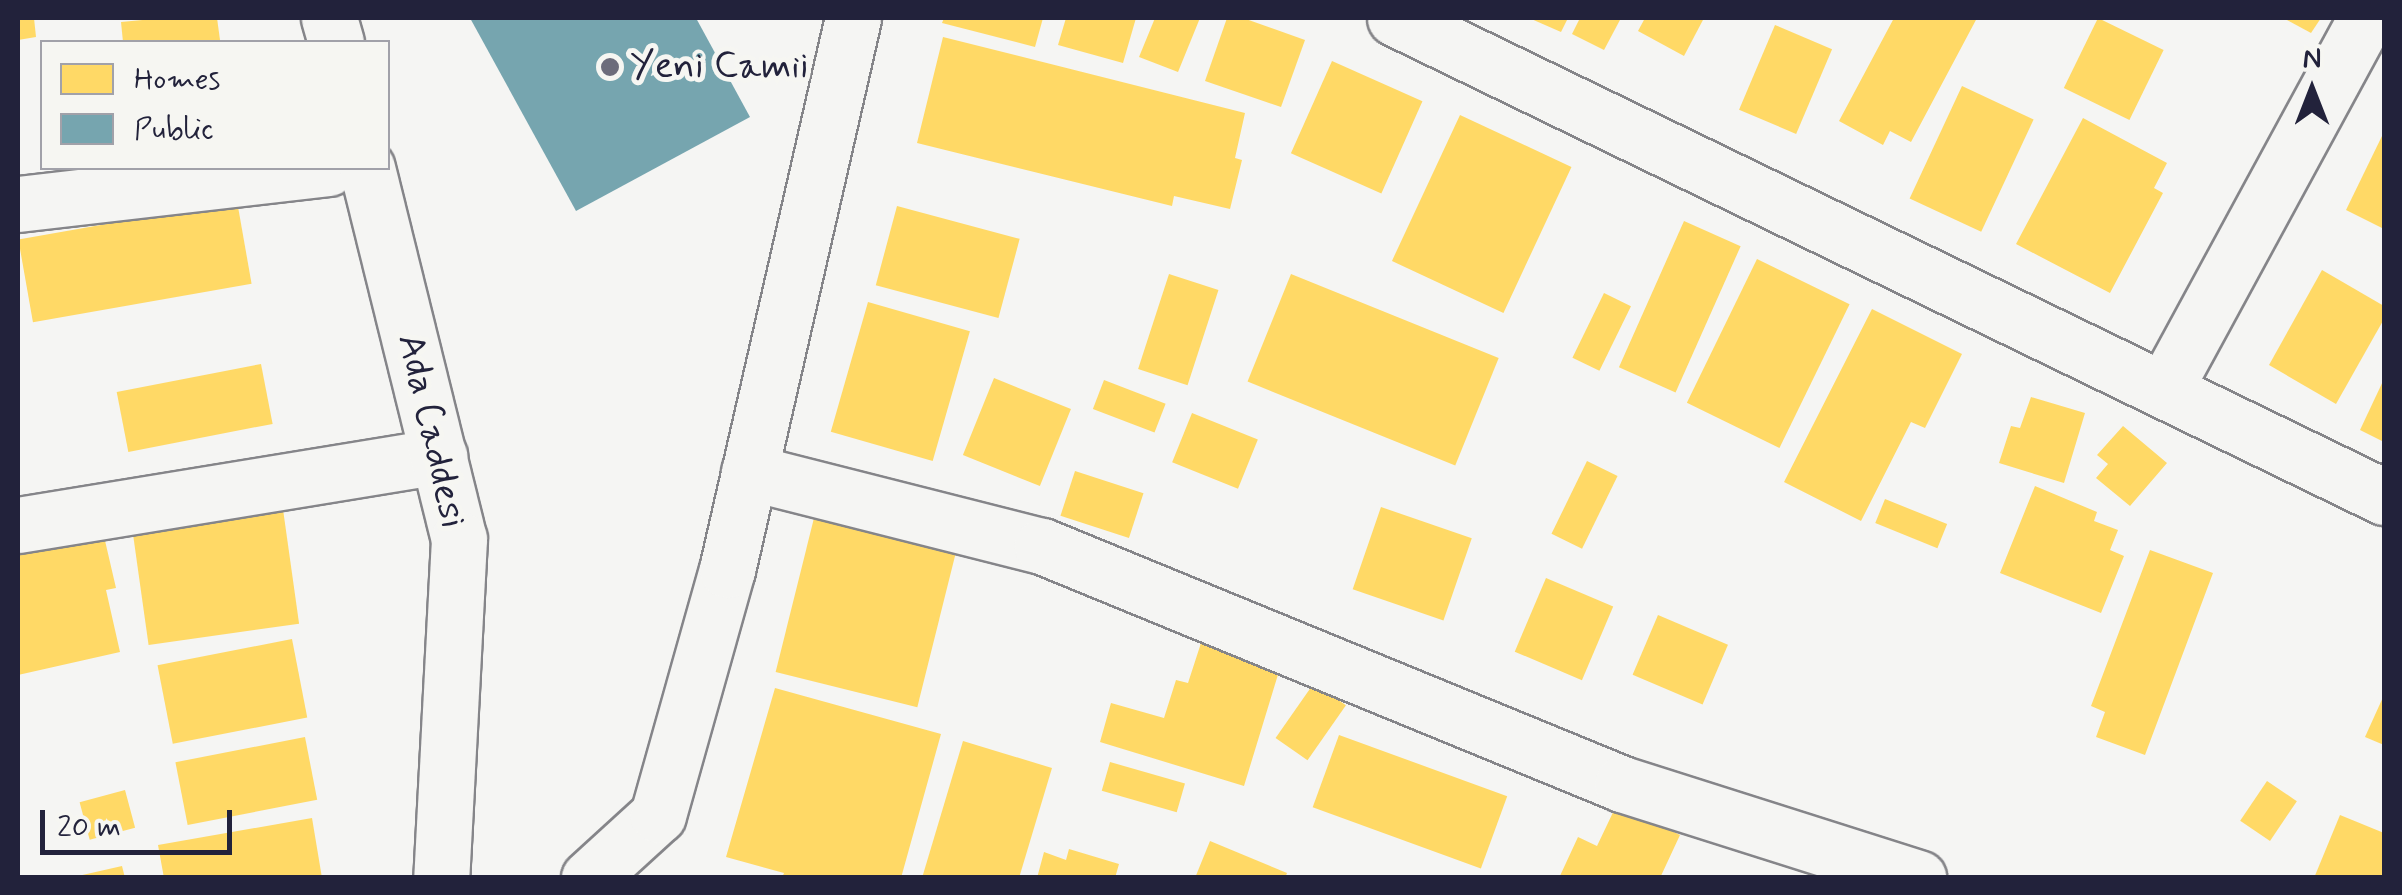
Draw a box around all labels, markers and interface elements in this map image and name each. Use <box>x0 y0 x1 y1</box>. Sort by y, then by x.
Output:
legend <box>40 40 390 170</box>
north arrow <box>2262 40 2362 140</box>
text: N <box>2303 41 2321 78</box>
place label: Yeni Camii <box>630 44 815 90</box>
marker: Yeni Camii <box>599 56 621 78</box>
text: Homes <box>134 60 220 99</box>
text: Public <box>134 110 214 149</box>
street label: Ada Caddesi <box>386 328 476 534</box>
scale bar <box>45 790 238 852</box>
text: 20 m <box>57 808 121 847</box>

